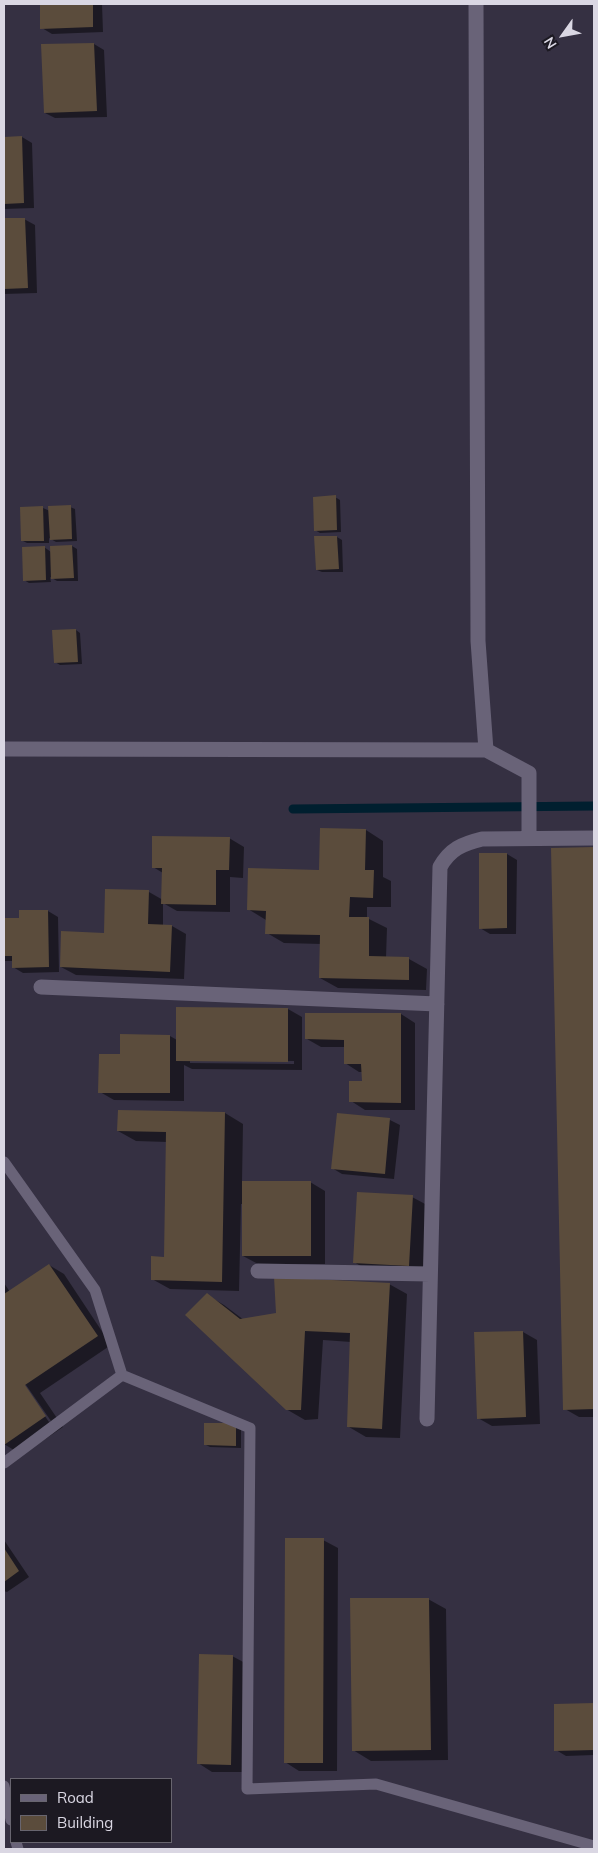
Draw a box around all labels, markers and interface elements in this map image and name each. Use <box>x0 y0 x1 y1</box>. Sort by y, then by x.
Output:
north arrow <box>538 10 588 60</box>
text: N <box>540 34 561 52</box>
legend <box>10 1778 172 1843</box>
text: Road <box>57 1788 94 1807</box>
text: Building <box>57 1813 113 1832</box>

